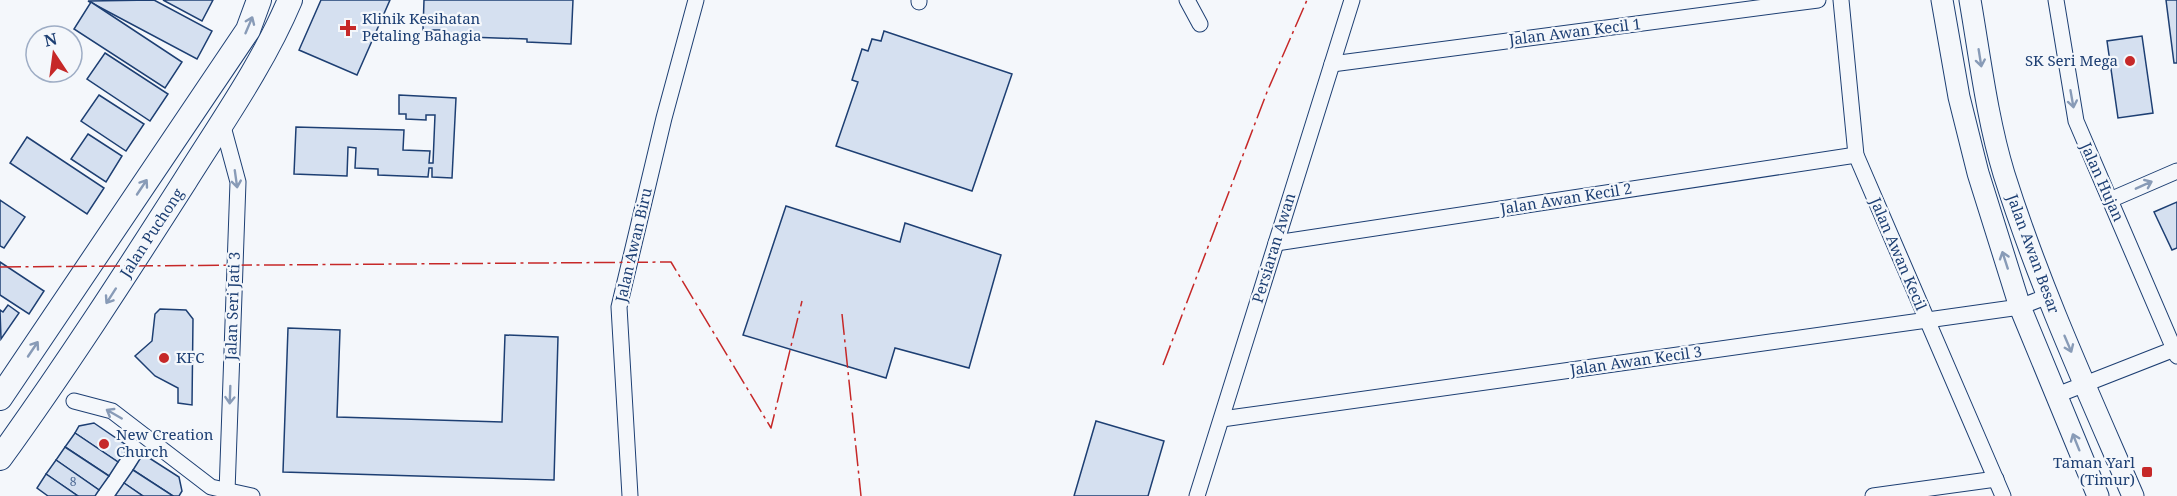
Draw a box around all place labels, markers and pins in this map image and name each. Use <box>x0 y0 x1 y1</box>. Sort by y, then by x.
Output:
place label: Klinik Kesihatan Petaling Bahagia <box>362 8 481 45</box>
marker: Klinik Kesihatan Petaling Bahagia <box>339 19 357 37</box>
place label: SK Seri Mega <box>2025 50 2118 70</box>
marker: SK Seri Mega <box>2123 54 2137 68</box>
place label: KFC <box>176 347 205 367</box>
marker: KFC <box>157 351 171 365</box>
place label: New Creation Church <box>116 424 214 461</box>
marker: New Creation Church <box>97 437 111 451</box>
place label: Taman Yarl (Timur) <box>2053 452 2135 489</box>
marker: Taman Yarl (Timur) <box>2140 465 2154 479</box>

